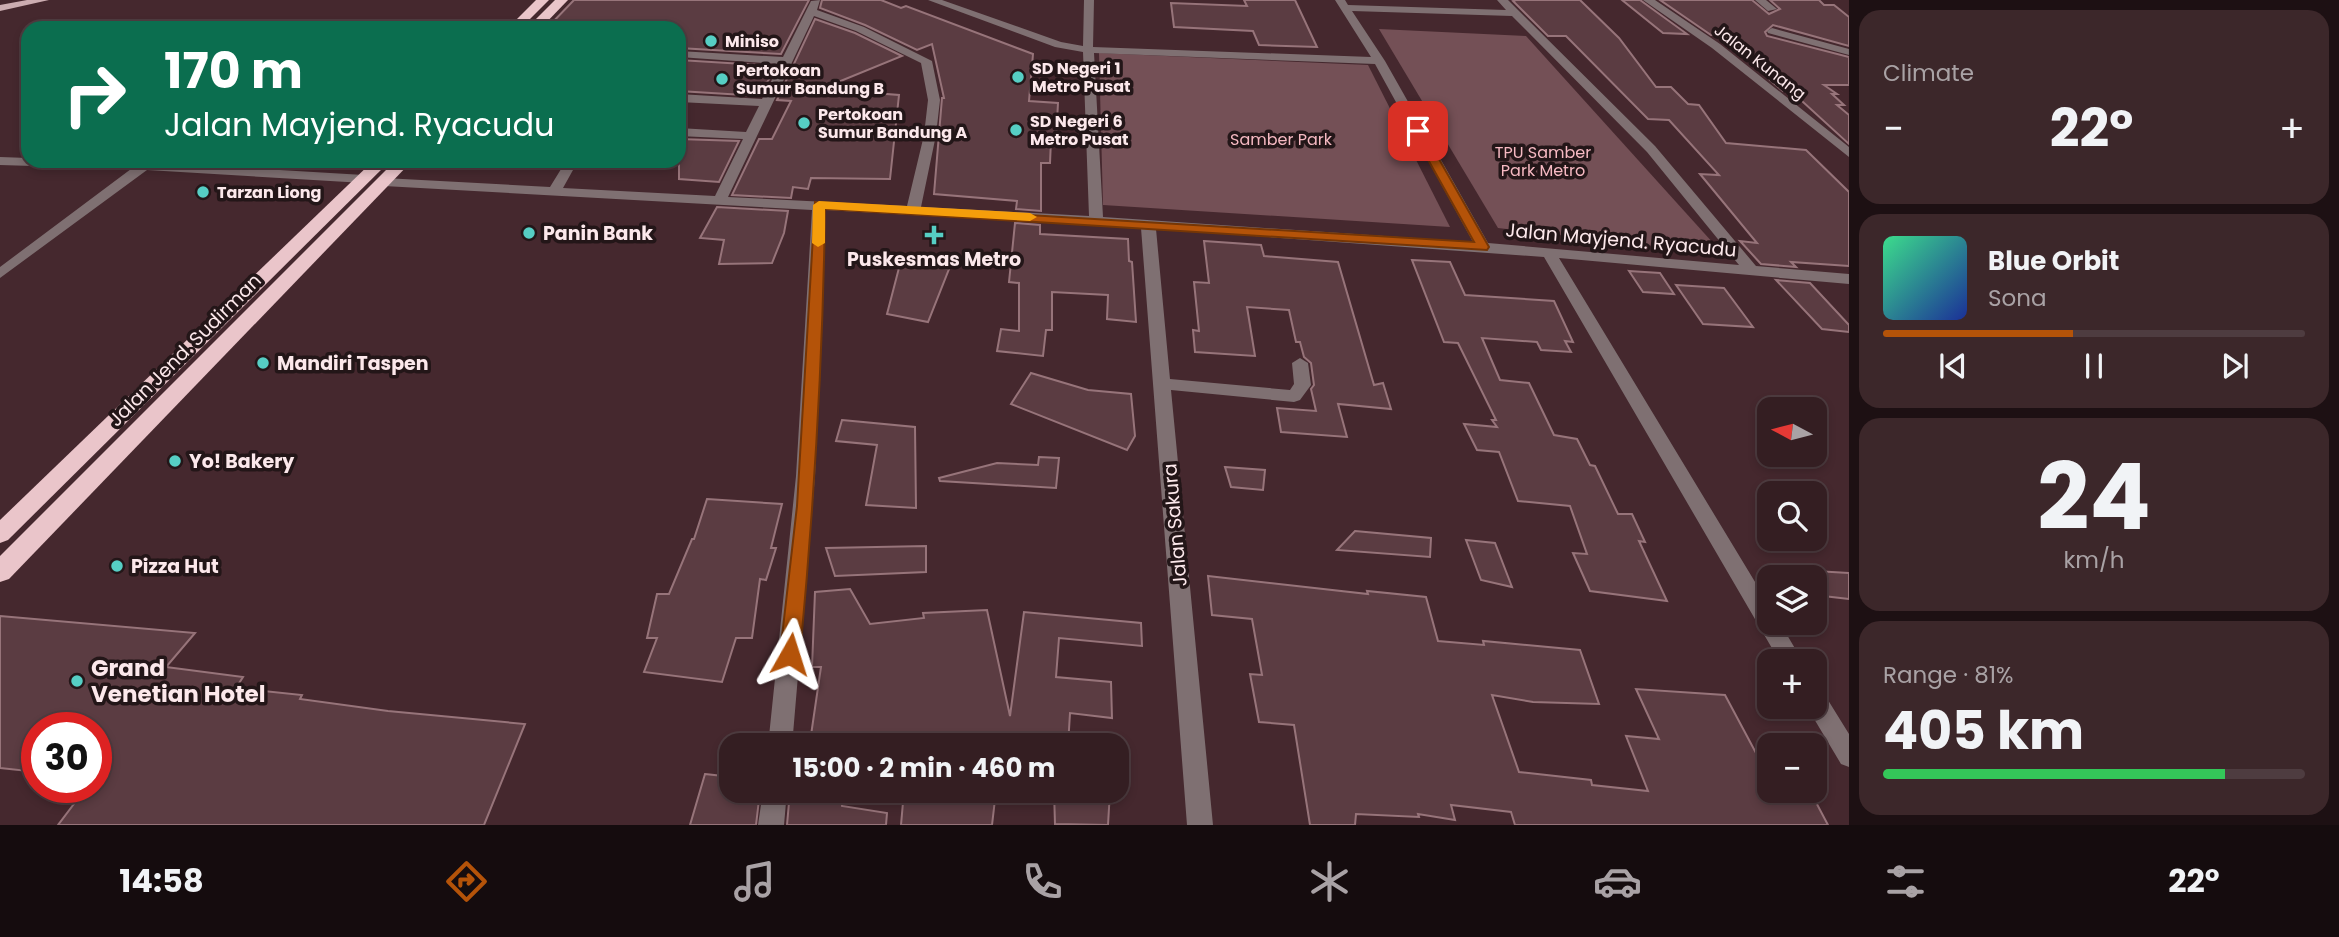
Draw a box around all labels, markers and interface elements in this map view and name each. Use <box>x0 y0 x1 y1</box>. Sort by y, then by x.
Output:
street label: Jalan Kunang <box>1709 19 1811 105</box>
place label: Miniso <box>725 30 779 53</box>
marker: Miniso <box>703 33 719 49</box>
text: 170 m <box>164 37 303 105</box>
icon: right <box>49 49 140 140</box>
place label: SD Negeri 1 Metro Pusat <box>1032 57 1131 98</box>
text: Climate <box>1883 57 1974 89</box>
place label: Pertokoan Sumur Bandung B <box>736 59 884 100</box>
marker: SD Negeri 1 Metro Pusat <box>1010 69 1026 85</box>
marker: Pertokoan Sumur Bandung B <box>714 71 730 87</box>
text: 22° <box>2050 92 2133 165</box>
pin <box>1388 101 1448 161</box>
text: Jalan Mayjend. Ryacudu <box>164 102 555 147</box>
text: − <box>1883 102 1904 155</box>
text: + <box>2279 102 2305 155</box>
place label: Pertokoan Sumur Bandung A <box>818 103 967 144</box>
place label: SD Negeri 6 Metro Pusat <box>1030 110 1129 151</box>
icon: arrive <box>1399 112 1437 150</box>
marker: Pertokoan Sumur Bandung A <box>796 115 812 131</box>
marker: SD Negeri 6 Metro Pusat <box>1008 122 1024 138</box>
park label: Samber Park <box>1230 128 1333 151</box>
park label: TPU Samber Park Metro <box>1495 141 1591 182</box>
place label: Tarzan Liong <box>217 181 321 204</box>
marker: Tarzan Liong <box>195 184 211 200</box>
street label: Jalan Mayjend. Ryacudu <box>1504 216 1738 264</box>
place label: Panin Bank <box>543 220 653 247</box>
marker: Panin Bank <box>521 225 537 241</box>
marker: Puskesmas Metro <box>924 225 944 245</box>
text: Blue Orbit <box>1988 243 2119 279</box>
place label: Puskesmas Metro <box>847 246 1021 273</box>
street label: Jalan Jend. Sudirman <box>103 268 267 432</box>
text: Sona <box>1988 282 2047 314</box>
icon: previous <box>1934 347 1972 385</box>
icon: pause <box>2075 347 2113 385</box>
icon: next <box>2216 347 2254 385</box>
place label: Mandiri Taspen <box>277 350 429 377</box>
marker: Mandiri Taspen <box>255 355 271 371</box>
north arrow <box>1757 397 1827 467</box>
map controls <box>1757 397 1827 803</box>
text: 24 <box>2037 433 2151 561</box>
place label: Yo! Bakery <box>189 448 295 475</box>
marker: Yo! Bakery <box>167 453 183 469</box>
street label: Jalan Sakura <box>1156 462 1194 588</box>
button: search <box>1757 481 1827 551</box>
text: km/h <box>2063 544 2125 576</box>
place label: Pizza Hut <box>131 553 219 580</box>
marker: Pizza Hut <box>109 558 125 574</box>
button: layers <box>1757 565 1827 635</box>
position arrow <box>753 617 827 691</box>
button: + <box>1757 649 1827 719</box>
place label: Grand Venetian Hotel <box>91 652 266 710</box>
text: Range · 81% <box>1883 659 2014 691</box>
marker: Grand Venetian Hotel <box>69 673 85 689</box>
text: 405 km <box>1883 694 2084 767</box>
speed limit sign: 30 <box>21 712 112 803</box>
button: − <box>1757 733 1827 803</box>
text: 15:00 · 2 min · 460 m <box>793 750 1055 786</box>
icon: directions <box>442 857 491 906</box>
icon: music <box>730 857 779 906</box>
icon: phone <box>1018 857 1067 906</box>
icon: climate <box>1305 857 1354 906</box>
icon: car <box>1593 857 1642 906</box>
icon: filters <box>1881 857 1930 906</box>
text: 14:58 <box>119 858 204 903</box>
text: 22° <box>2168 858 2220 903</box>

